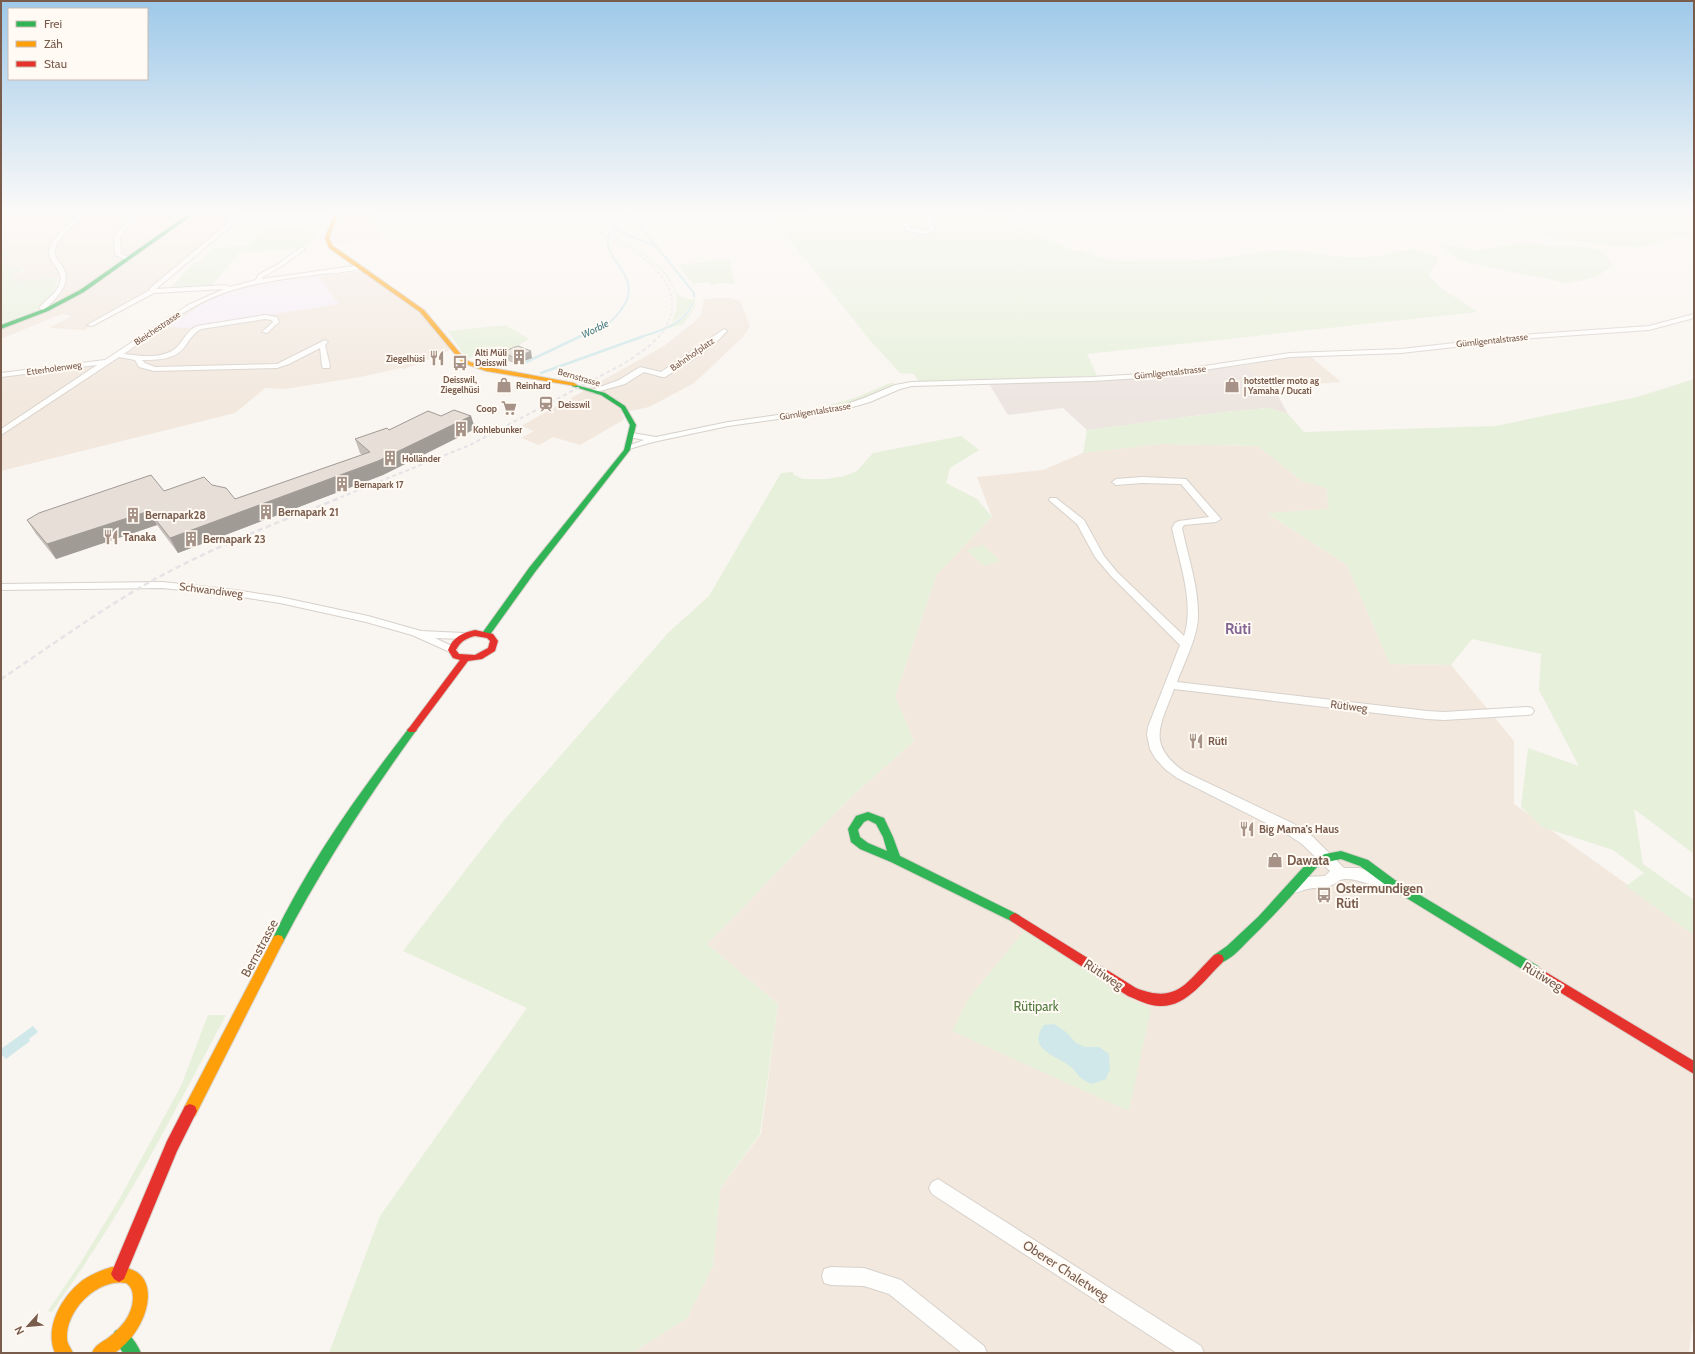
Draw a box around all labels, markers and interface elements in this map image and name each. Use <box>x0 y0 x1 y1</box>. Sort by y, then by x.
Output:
legend <box>8 8 148 80</box>
text: Frei <box>44 16 62 31</box>
text: Zäh <box>44 36 63 51</box>
text: Stau <box>44 56 67 71</box>
street label: Bleichestrasse <box>132 308 183 347</box>
water label: Worble <box>579 317 611 341</box>
street label: Gümligentalstrasse <box>1456 331 1529 349</box>
street label: Bahnhofplatz <box>668 334 717 373</box>
place label: Alti Müli Deisswil <box>475 347 508 368</box>
building icon: Alti Müli Deisswil <box>510 348 528 366</box>
restaurant icon: Ziegelhüsi <box>428 349 446 367</box>
place label: Ziegelhüsi <box>386 353 425 364</box>
bus stop icon: Deisswil, Ziegelhüsi <box>451 354 469 372</box>
street label: Etterholenweg <box>26 359 83 377</box>
street label: Gümligentalstrasse <box>1134 363 1207 381</box>
street label: Bernstrasse <box>556 366 602 388</box>
place label: Deisswil, Ziegelhüsi <box>441 374 480 395</box>
place label: hotstettler moto ag | Yamaha / Ducati <box>1244 375 1319 397</box>
shop icon: Reinhard <box>495 376 513 394</box>
shop icon: hotstettler moto ag | Yamaha / Ducati <box>1223 376 1241 394</box>
place label: Reinhard <box>516 380 551 391</box>
station icon: Deisswil <box>537 395 555 413</box>
supermarket icon: Coop <box>500 399 518 417</box>
place label: Deisswil <box>558 399 591 410</box>
street label: Gümligentalstrasse <box>779 400 852 422</box>
place label: Coop <box>476 403 497 414</box>
building icon: Kohlebunker <box>452 420 470 438</box>
place label: Kohlebunker <box>473 424 522 435</box>
building icon: Holländer <box>381 449 399 467</box>
place label: Holländer <box>402 453 441 464</box>
building icon: Bernapark 17 <box>333 475 351 493</box>
place label: Bernapark 17 <box>354 479 404 490</box>
building icon: Bernapark 21 <box>257 503 275 521</box>
place label: Bernapark 21 <box>278 505 339 519</box>
building icon: Bernapark28 <box>124 506 142 524</box>
place label: Bernapark28 <box>145 508 206 522</box>
restaurant icon: Tanaka <box>102 528 120 546</box>
place label: Tanaka <box>123 530 157 544</box>
building icon: Bernapark 23 <box>182 530 200 548</box>
place label: Bernapark 23 <box>203 532 266 546</box>
street label: Schwandiweg <box>178 579 244 601</box>
district label: Rüti <box>1225 620 1251 638</box>
street label: Rütiweg <box>1330 697 1369 715</box>
restaurant icon: Rüti <box>1187 732 1205 750</box>
place label: Rüti <box>1208 734 1227 748</box>
restaurant icon: Big Mama's Haus <box>1238 820 1256 838</box>
place label: Big Mama's Haus <box>1259 822 1339 836</box>
shop icon: Dawata <box>1266 851 1284 869</box>
place label: Dawata <box>1287 852 1330 868</box>
place label: Ostermundigen Rüti <box>1336 880 1423 911</box>
bus stop icon: Ostermundigen Rüti <box>1315 886 1333 904</box>
street label: Bernstrasse <box>237 916 281 980</box>
street label: Rütiweg <box>1081 955 1127 993</box>
street label: Rütiweg <box>1520 958 1566 994</box>
park label: Rütipark <box>1013 998 1059 1014</box>
street label: Oberer Chaletweg <box>1020 1236 1112 1304</box>
north arrow <box>8 1306 48 1346</box>
text: N <box>11 1324 27 1337</box>

